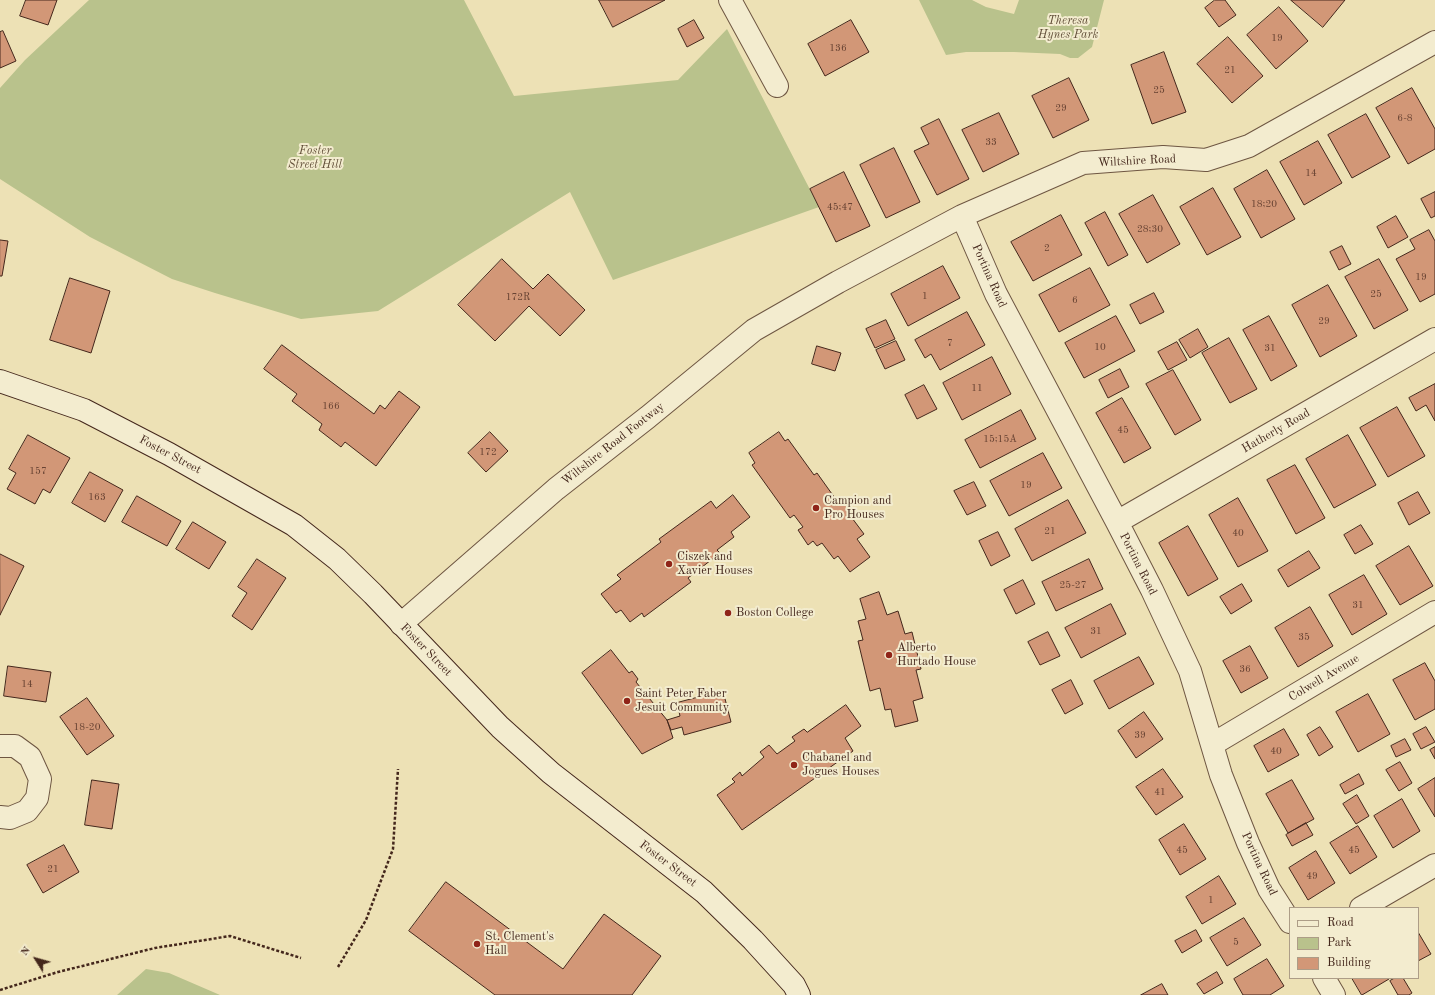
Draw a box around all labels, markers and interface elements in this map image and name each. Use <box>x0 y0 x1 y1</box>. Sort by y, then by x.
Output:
park label: Theresa Hynes Park <box>1038 14 1098 42</box>
house number: 19 <box>1271 32 1283 44</box>
house number: 136 <box>829 42 847 54</box>
house number: 21 <box>1224 64 1236 76</box>
house number: 25 <box>1153 84 1165 96</box>
house number: 29 <box>1055 102 1067 114</box>
house number: 6-8 <box>1397 112 1413 124</box>
house number: 33 <box>985 136 997 148</box>
park label: Foster Street Hill <box>288 144 342 172</box>
street label: Wiltshire Road <box>1097 152 1177 170</box>
house number: 14 <box>1305 167 1317 179</box>
house number: 18;20 <box>1251 198 1277 210</box>
house number: 45;47 <box>827 201 853 213</box>
house number: 28;30 <box>1137 223 1163 235</box>
street label: Portina Road <box>969 242 1009 310</box>
house number: 2 <box>1044 242 1050 254</box>
house number: 19 <box>1415 271 1427 283</box>
house number: 25 <box>1370 288 1382 300</box>
house number: 1 <box>922 290 928 302</box>
house number: 172R <box>506 291 530 303</box>
house number: 6 <box>1072 294 1078 306</box>
house number: 29 <box>1318 315 1330 327</box>
house number: 7 <box>947 337 953 349</box>
house number: 10 <box>1094 341 1106 353</box>
house number: 31 <box>1264 342 1276 354</box>
house number: 11 <box>971 382 983 394</box>
street label: Wiltshire Road Footway <box>559 399 667 489</box>
house number: 166 <box>322 400 340 412</box>
street label: Hatherly Road <box>1239 406 1313 456</box>
house number: 45 <box>1117 424 1129 436</box>
street label: Foster Street <box>137 433 203 477</box>
house number: 15;15A <box>983 433 1017 445</box>
house number: 172 <box>479 446 497 458</box>
house number: 157 <box>29 465 47 477</box>
house number: 19 <box>1020 479 1032 491</box>
house number: 163 <box>88 491 106 503</box>
place label: Campion and Pro Houses <box>824 494 891 522</box>
marker: Campion and Pro Houses <box>811 503 821 513</box>
house number: 21 <box>1044 525 1056 537</box>
house number: 40 <box>1232 527 1244 539</box>
street label: Portina Road <box>1116 530 1160 598</box>
place label: Ciszek and Xavier Houses <box>677 550 753 578</box>
marker: Ciszek and Xavier Houses <box>664 559 674 569</box>
house number: 25-27 <box>1060 579 1086 591</box>
house number: 31 <box>1352 599 1364 611</box>
place label: Boston College <box>736 606 813 620</box>
marker: Boston College <box>723 608 733 618</box>
street label: Foster Street <box>397 620 455 680</box>
house number: 31 <box>1090 625 1102 637</box>
house number: 35 <box>1298 631 1310 643</box>
place label: Alberto Hurtado House <box>897 641 976 669</box>
marker: Alberto Hurtado House <box>884 650 894 660</box>
street label: Colwell Avenue <box>1286 651 1362 705</box>
house number: 36 <box>1239 663 1251 675</box>
house number: 14 <box>21 678 33 690</box>
place label: Saint Peter Faber Jesuit Community <box>635 687 729 715</box>
marker: Saint Peter Faber Jesuit Community <box>622 696 632 706</box>
house number: 18-20 <box>74 721 100 733</box>
house number: 39 <box>1134 729 1146 741</box>
house number: 40 <box>1270 745 1282 757</box>
place label: Chabanel and Jogues Houses <box>802 751 879 779</box>
marker: Chabanel and Jogues Houses <box>789 760 799 770</box>
house number: 41 <box>1154 786 1166 798</box>
street label: Portina Road <box>1238 830 1280 898</box>
street label: Foster Street <box>636 838 700 890</box>
house number: 45 <box>1176 844 1188 856</box>
house number: 45 <box>1348 844 1360 856</box>
house number: 21 <box>47 863 59 875</box>
house number: 49 <box>1306 870 1318 882</box>
house number: 1 <box>1208 894 1214 906</box>
legend <box>1289 907 1419 979</box>
text: Road <box>1327 917 1354 929</box>
place label: St. Clement's Hall <box>485 930 554 958</box>
house number: 5 <box>1233 936 1239 948</box>
text: Park <box>1327 937 1352 949</box>
north arrow <box>16 939 56 979</box>
marker: St. Clement's Hall <box>472 939 482 949</box>
text: N <box>19 945 33 958</box>
text: Building <box>1327 957 1371 969</box>

